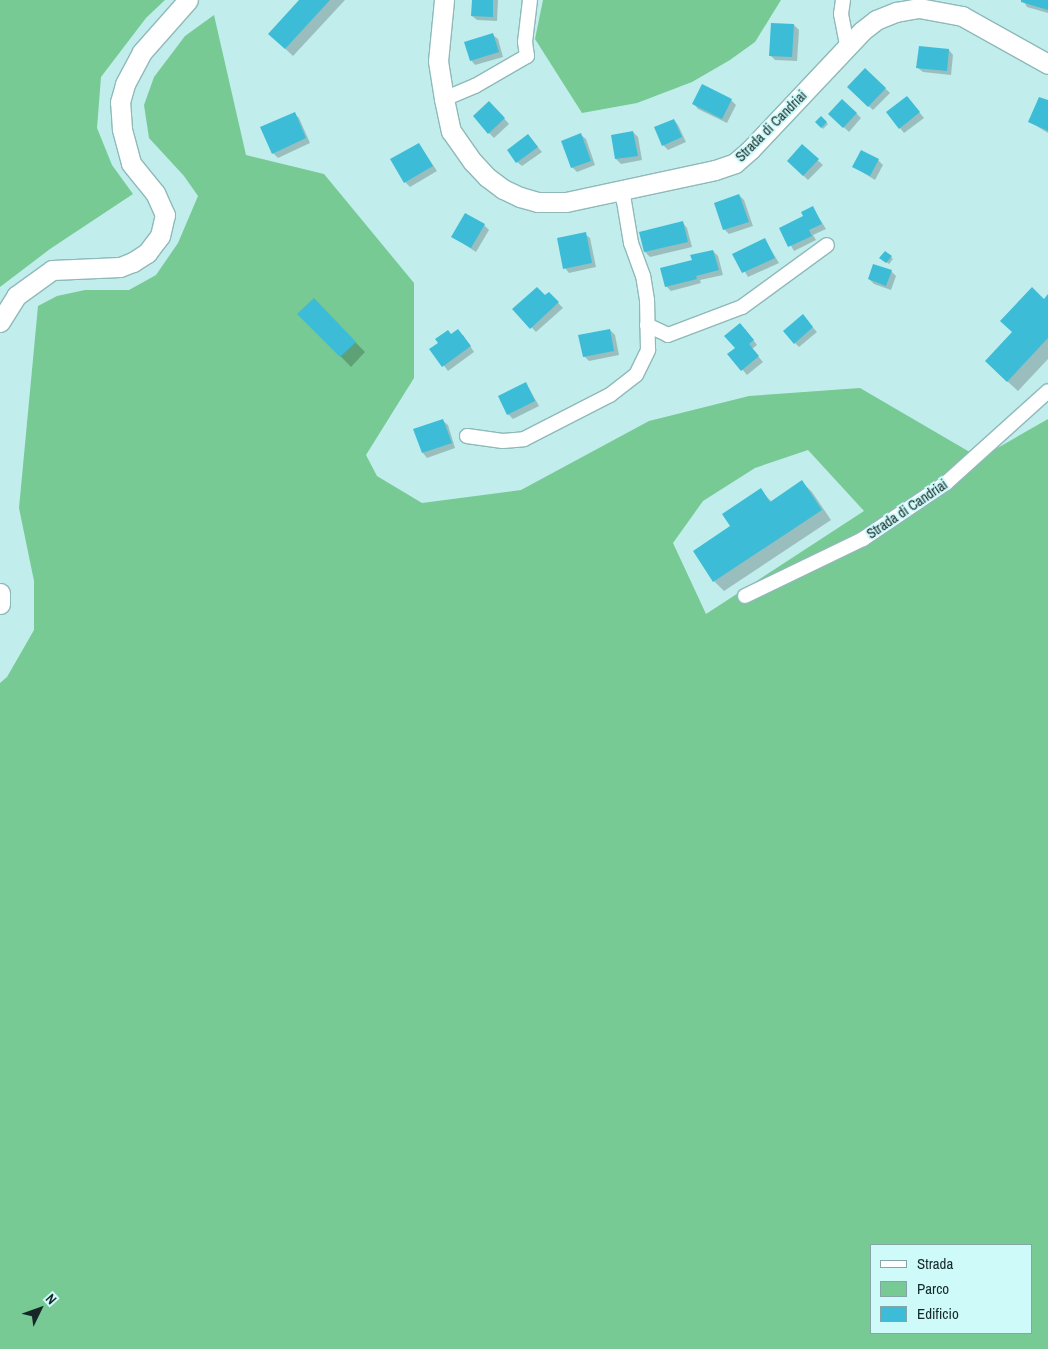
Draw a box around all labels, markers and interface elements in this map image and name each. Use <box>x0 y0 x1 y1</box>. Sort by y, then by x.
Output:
street label: Strada di Candriai <box>732 87 810 165</box>
street label: Strada di Candriai <box>863 476 951 542</box>
legend <box>870 1244 1033 1334</box>
text: Strada <box>917 1253 953 1274</box>
text: Parco <box>917 1278 949 1299</box>
north arrow <box>15 1284 65 1334</box>
text: N <box>42 1290 61 1308</box>
text: Edificio <box>917 1303 959 1324</box>

